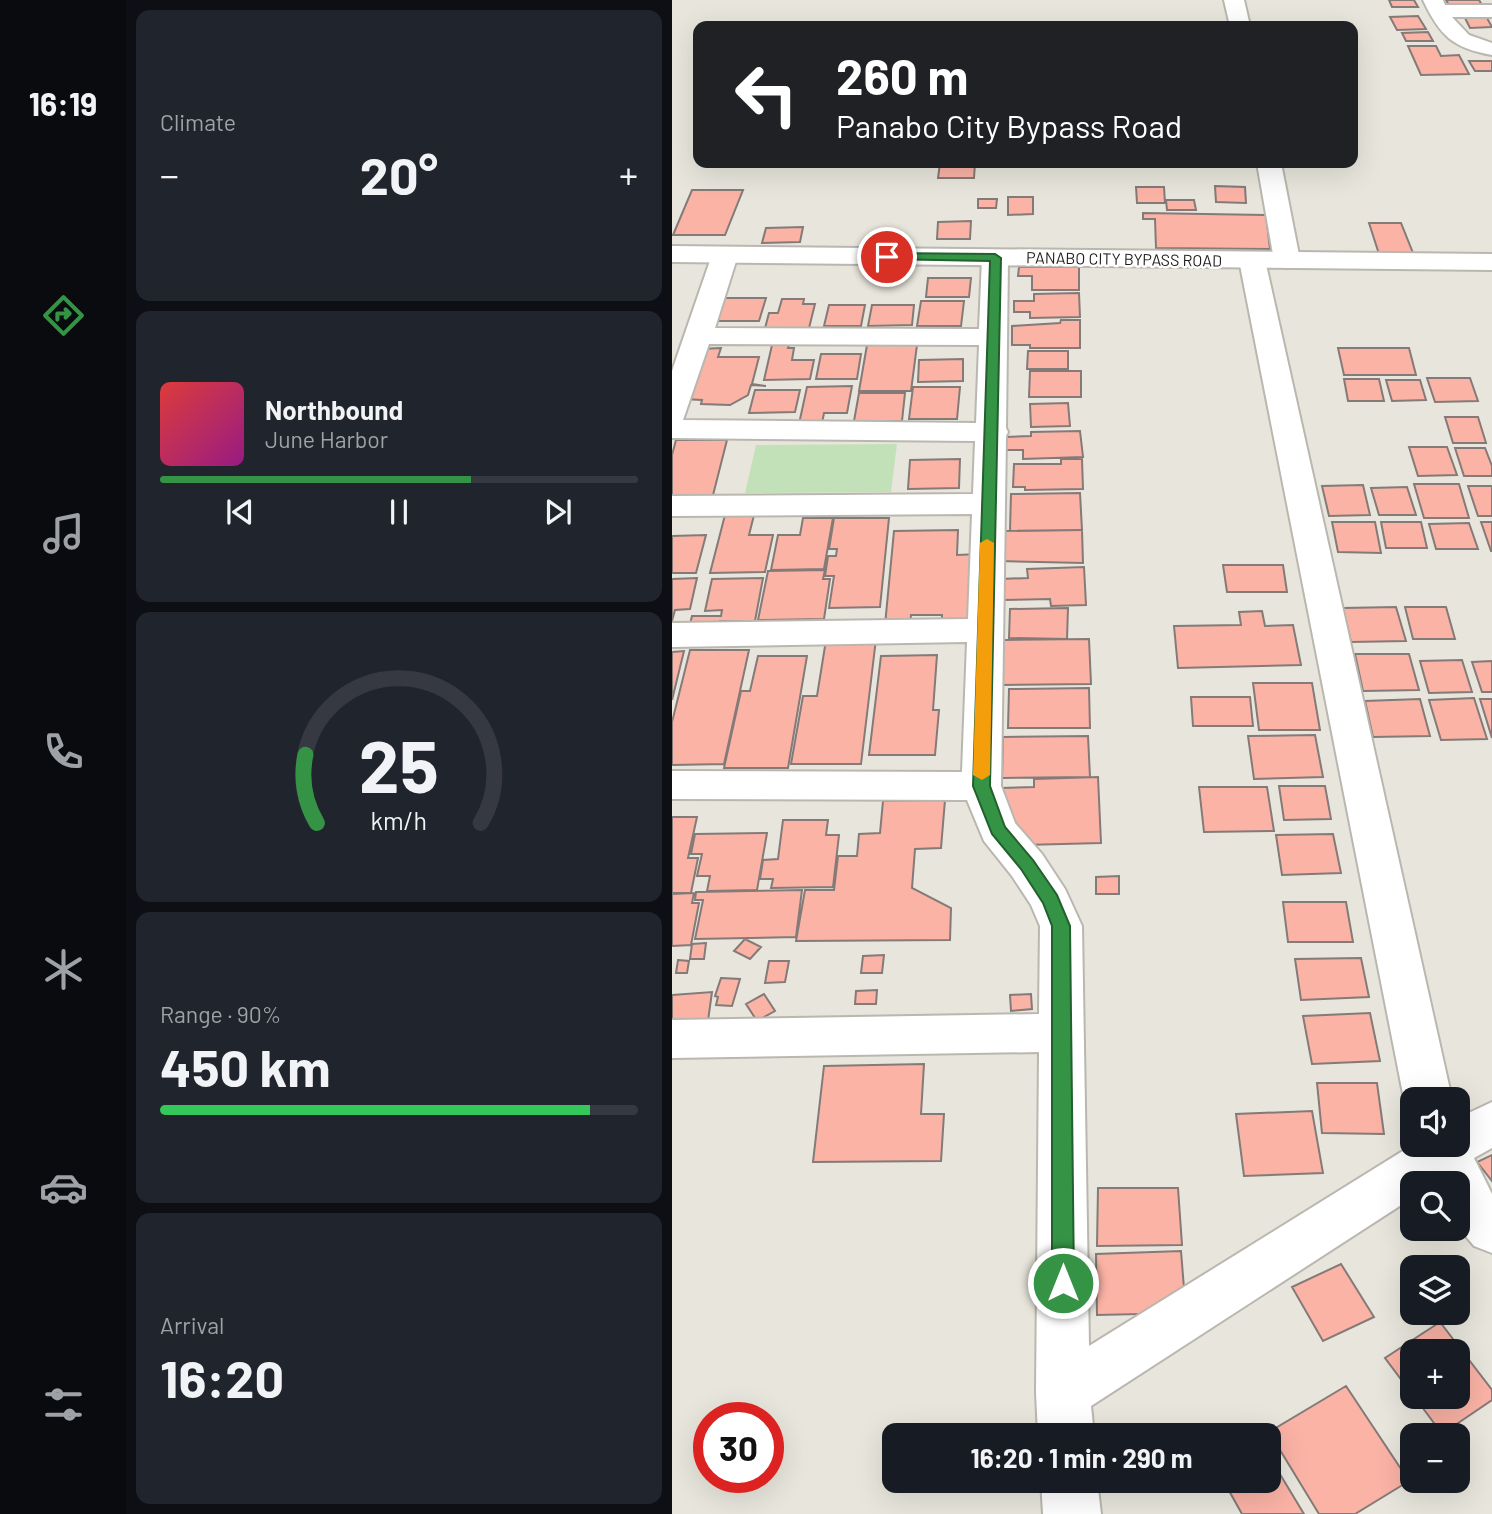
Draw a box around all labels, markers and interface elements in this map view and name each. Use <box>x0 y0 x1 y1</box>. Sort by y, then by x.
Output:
text: 260 m <box>836 46 968 105</box>
icon: left <box>721 49 812 140</box>
text: 16:19 <box>29 84 97 122</box>
text: Panabo City Bypass Road <box>836 106 1182 144</box>
text: Climate <box>160 108 236 136</box>
text: 20° <box>360 143 438 205</box>
text: − <box>160 151 179 197</box>
text: + <box>619 151 638 197</box>
pin <box>857 227 917 287</box>
icon: arrive <box>868 238 906 276</box>
street label: PANABO CITY BYPASS ROAD <box>1026 247 1222 270</box>
icon: directions <box>39 291 88 340</box>
text: Northbound <box>265 394 403 425</box>
text: June Harbor <box>265 425 388 453</box>
icon: previous <box>221 493 259 531</box>
icon: pause <box>380 493 418 531</box>
icon: next <box>539 493 577 531</box>
icon: music <box>39 509 88 558</box>
text: 25 <box>359 720 439 808</box>
icon: phone <box>39 727 88 776</box>
text: km/h <box>371 805 427 835</box>
icon: climate <box>39 945 88 994</box>
text: Range · 90% <box>160 1000 281 1028</box>
text: 450 km <box>160 1035 331 1097</box>
map controls <box>1400 1087 1470 1493</box>
button: sound <box>1400 1087 1470 1157</box>
icon: car <box>39 1163 88 1212</box>
button: search <box>1400 1171 1470 1241</box>
position arrow <box>1026 1246 1100 1320</box>
button: layers <box>1400 1255 1470 1325</box>
text: Arrival <box>160 1311 224 1339</box>
button: + <box>1400 1339 1470 1409</box>
text: 16:20 <box>160 1346 284 1408</box>
icon: filters <box>39 1380 88 1429</box>
speed limit sign: 30 <box>693 1402 784 1493</box>
button: − <box>1400 1423 1470 1493</box>
text: 16:20 · 1 min · 290 m <box>970 1442 1193 1473</box>

